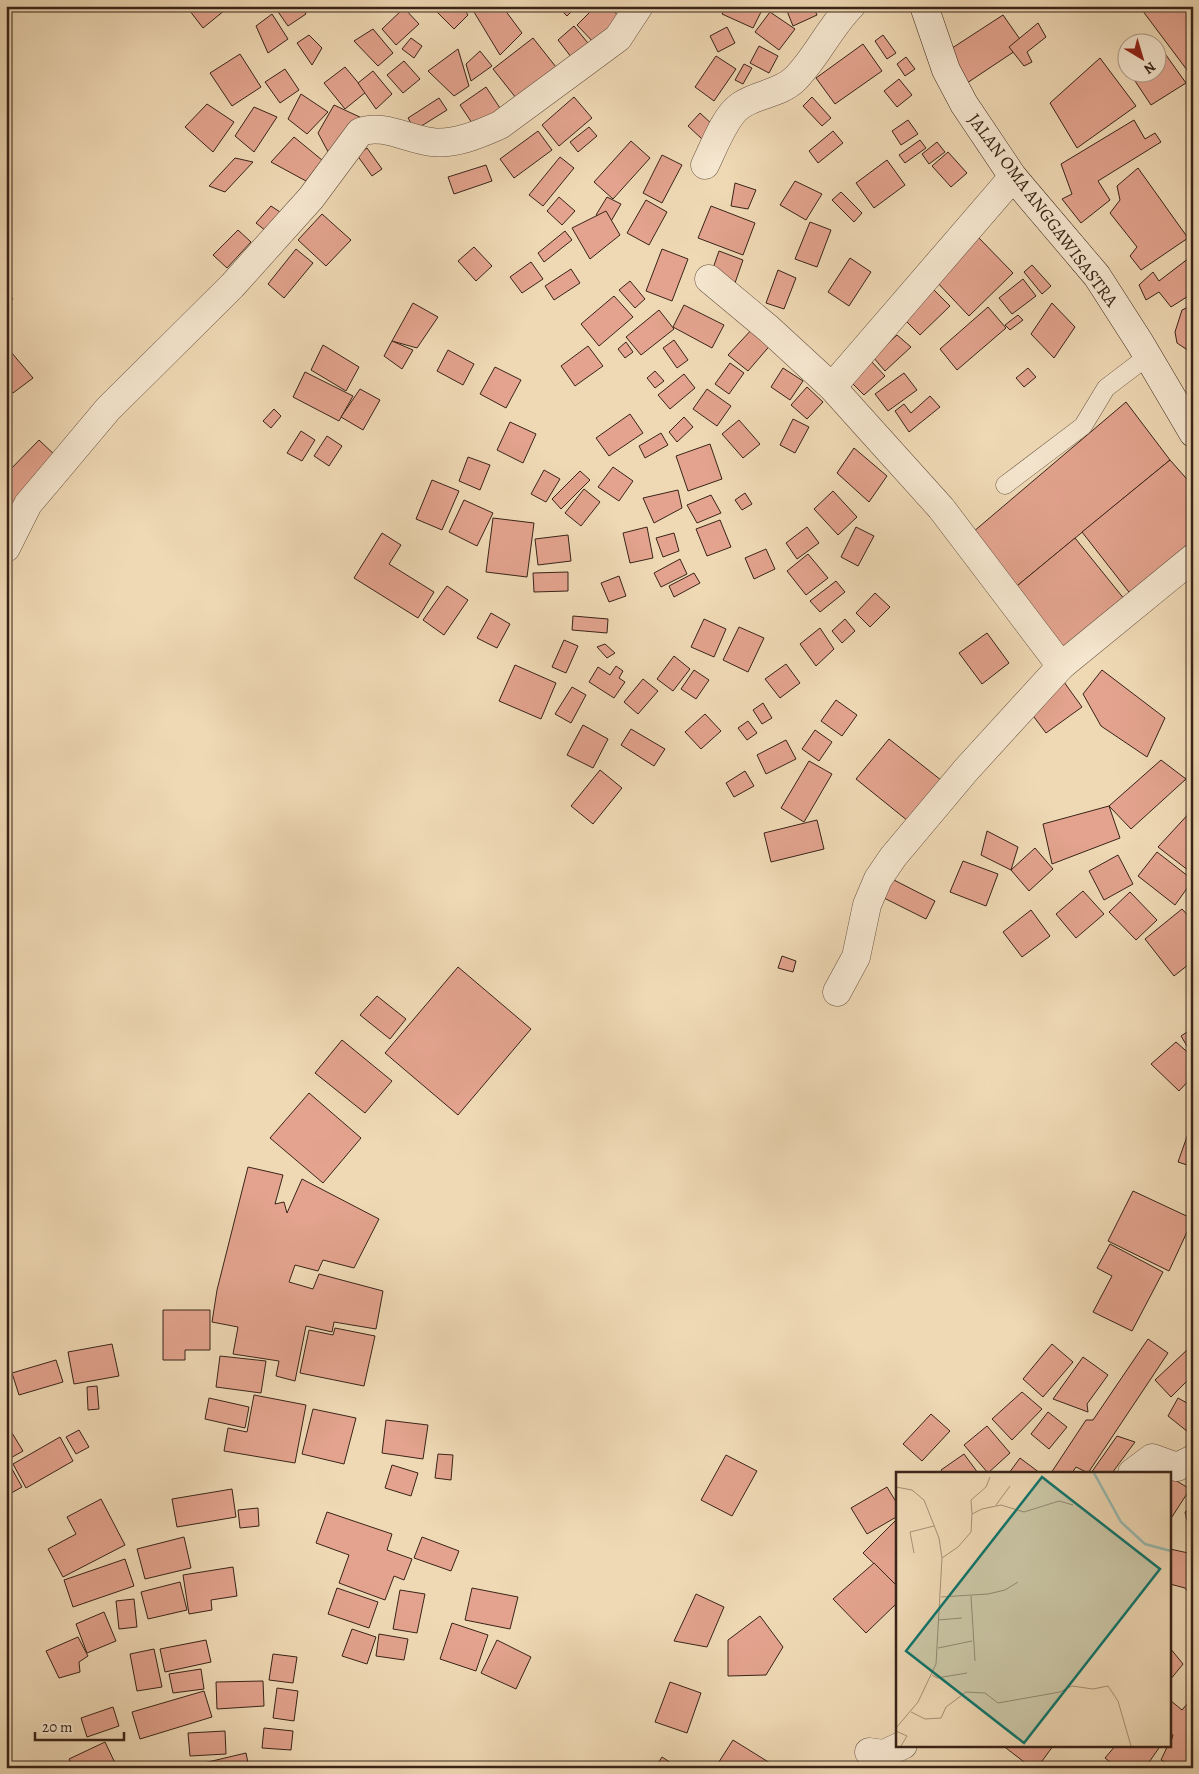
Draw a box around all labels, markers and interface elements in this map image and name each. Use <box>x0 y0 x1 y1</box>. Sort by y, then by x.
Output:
north arrow <box>1116 32 1166 82</box>
text: N <box>1140 57 1160 78</box>
street label: JALAN OMA ANGGAWISASTRA <box>962 109 1124 312</box>
inset map <box>896 1472 1172 1746</box>
scale bar <box>35 1709 124 1741</box>
text: 20 m <box>42 1717 73 1737</box>

